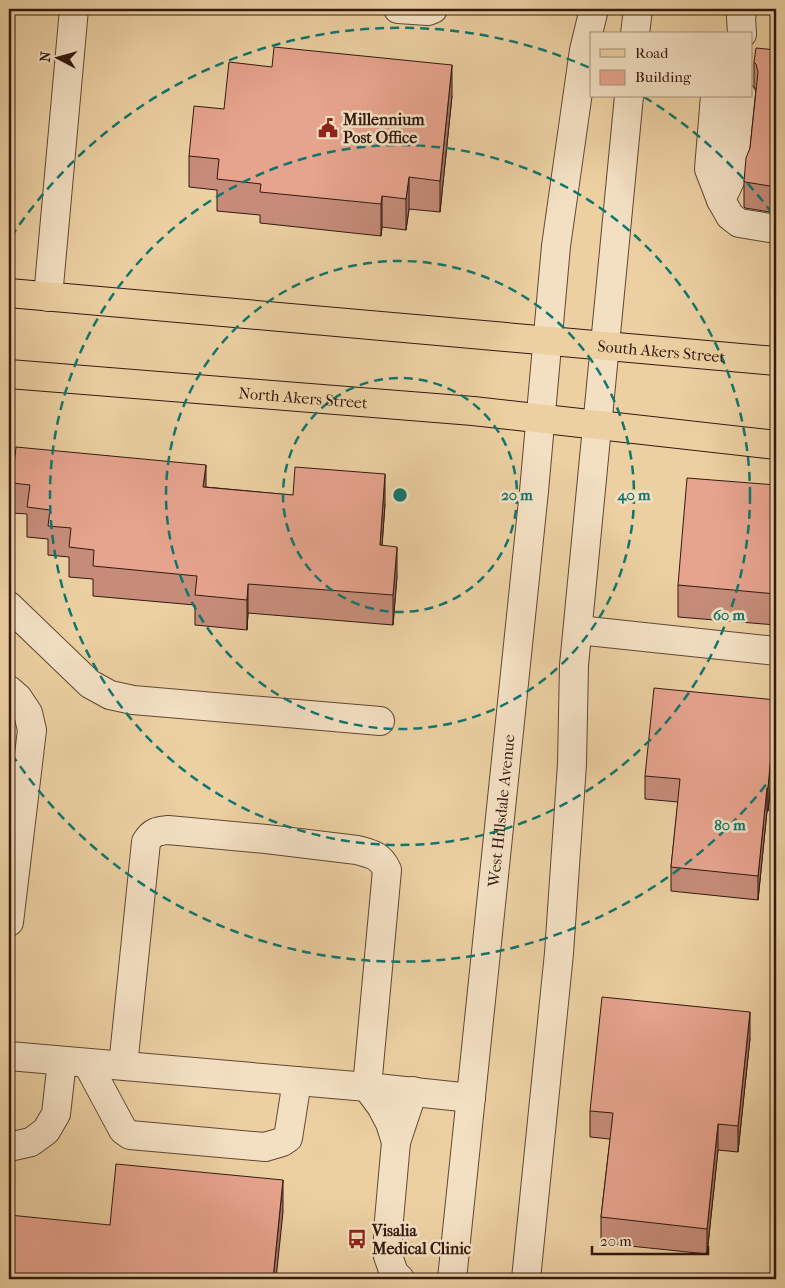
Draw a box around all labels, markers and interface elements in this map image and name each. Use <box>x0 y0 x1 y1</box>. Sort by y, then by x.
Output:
north arrow <box>32 32 82 82</box>
legend <box>590 32 752 98</box>
text: Road <box>635 44 669 62</box>
text: N <box>37 50 55 63</box>
text: Building <box>635 68 692 86</box>
place label: Millennium Post Office <box>342 110 425 147</box>
public building icon: Millennium Post Office <box>317 117 339 139</box>
street label: South Akers Street <box>597 336 726 366</box>
street label: North Akers Street <box>238 383 369 412</box>
centre of rings <box>391 486 409 504</box>
text: 20 m <box>501 486 533 504</box>
text: 40 m <box>617 486 651 504</box>
text: 60 m <box>713 606 746 624</box>
street label: West Hillsdale Avenue <box>483 733 518 889</box>
text: 80 m <box>714 816 746 834</box>
place label: Visalia Medical Clinic <box>371 1221 471 1258</box>
scale bar <box>592 1223 709 1255</box>
bus stop icon: Visalia Medical Clinic <box>346 1228 368 1250</box>
text: 20 m <box>600 1232 632 1250</box>

